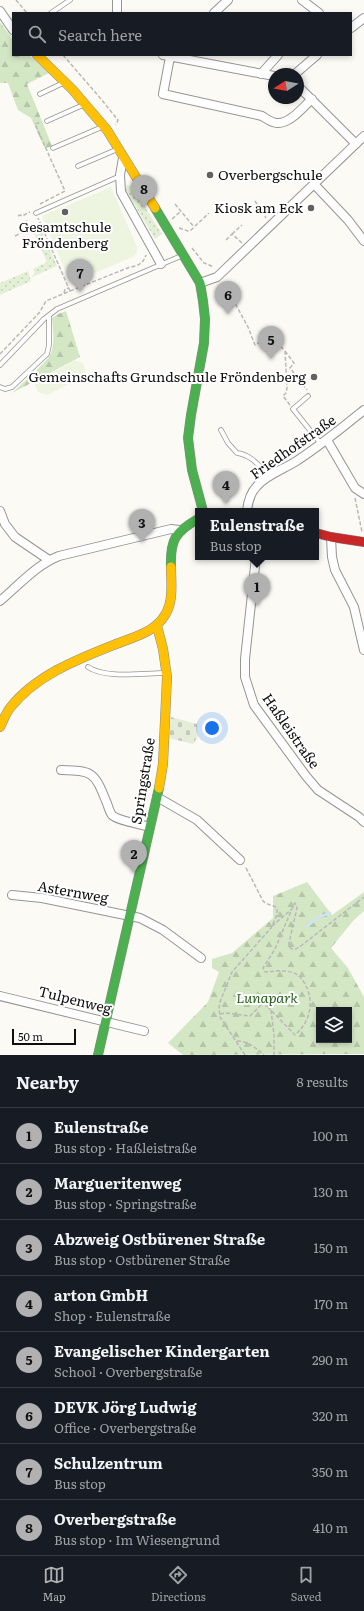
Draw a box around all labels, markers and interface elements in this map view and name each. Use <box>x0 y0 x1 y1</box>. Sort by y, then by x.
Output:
search box <box>12 12 352 56</box>
icon: search <box>26 23 48 45</box>
text: Search here <box>58 23 142 46</box>
north arrow <box>268 68 304 104</box>
place label: Overbergschule <box>218 164 323 184</box>
marker: Overbergschule <box>205 170 215 180</box>
pin: 8 <box>131 175 157 208</box>
place label: Kiosk am Eck <box>214 197 303 217</box>
marker: Kiosk am Eck <box>306 203 316 213</box>
marker: Gesamtschule Fröndenberg <box>60 207 70 217</box>
place label: Gesamtschule Fröndenberg <box>19 216 111 252</box>
pin: 7 <box>67 259 93 292</box>
pin: 6 <box>215 281 241 314</box>
pin: 5 <box>258 326 284 359</box>
place label: Gemeinschafts Grundschule Fröndenberg <box>28 366 306 386</box>
marker: Gemeinschafts Grundschule Fröndenberg <box>309 372 319 382</box>
street label: Friedhofstraße <box>245 409 339 483</box>
pin: 4 <box>213 471 239 504</box>
popup <box>195 508 319 560</box>
pin: 3 <box>129 509 155 542</box>
text: Eulenstraße <box>210 513 304 536</box>
text: Bus stop <box>210 536 262 555</box>
pin: 1 <box>244 573 270 606</box>
street label: Haßleistraße <box>258 689 325 772</box>
your location <box>202 718 222 738</box>
street label: Springstraße <box>125 736 159 826</box>
pin: 2 <box>121 840 147 873</box>
street label: Asternweg <box>36 875 110 907</box>
street label: Tulpenweg <box>36 980 114 1018</box>
park label: Lunapark <box>236 987 298 1007</box>
map controls <box>316 1007 352 1043</box>
button: layers <box>316 1007 352 1043</box>
scale bar <box>12 1027 76 1046</box>
text: 50 m <box>18 1028 43 1044</box>
text: Nearby <box>16 1069 79 1094</box>
text: 8 results <box>297 1072 348 1091</box>
text: Eulenstraße <box>54 1115 148 1138</box>
text: 1 <box>26 1126 32 1145</box>
text: 100 m <box>312 1126 348 1145</box>
text: Bus stop · Haßleistraße <box>54 1138 197 1157</box>
text: Margueritenweg <box>54 1171 181 1194</box>
text: 2 <box>26 1182 32 1201</box>
text: 130 m <box>313 1182 348 1201</box>
text: Bus stop · Springstraße <box>54 1194 196 1213</box>
text: Abzweig Ostbürener Straße <box>54 1227 265 1250</box>
text: 3 <box>25 1238 33 1257</box>
text: 150 m <box>313 1238 348 1257</box>
text: Bus stop · Ostbürener Straße <box>54 1250 230 1269</box>
text: arton GmbH <box>54 1283 148 1306</box>
text: 4 <box>25 1294 33 1313</box>
text: 170 m <box>314 1294 348 1313</box>
text: Shop · Eulenstraße <box>54 1306 170 1325</box>
text: Evangelischer Kindergarten <box>54 1339 270 1362</box>
text: 5 <box>25 1350 33 1369</box>
text: 290 m <box>312 1350 348 1369</box>
text: School · Overbergstraße <box>54 1362 202 1381</box>
text: DEVK Jörg Ludwig <box>54 1395 196 1418</box>
text: 6 <box>25 1406 33 1425</box>
text: 320 m <box>312 1406 348 1425</box>
text: Office · Overbergstraße <box>54 1418 196 1437</box>
text: Schulzentrum <box>54 1451 163 1474</box>
text: 7 <box>25 1462 33 1481</box>
text: 350 m <box>312 1462 348 1481</box>
text: Bus stop <box>54 1474 106 1493</box>
text: Overbergstraße <box>54 1507 176 1530</box>
text: 8 <box>25 1518 33 1537</box>
text: 410 m <box>313 1518 348 1537</box>
text: Bus stop · Im Wiesengrund <box>54 1530 220 1549</box>
tab: Map <box>42 1564 66 1604</box>
tab: Directions <box>151 1564 206 1604</box>
tab: Saved <box>291 1564 321 1604</box>

